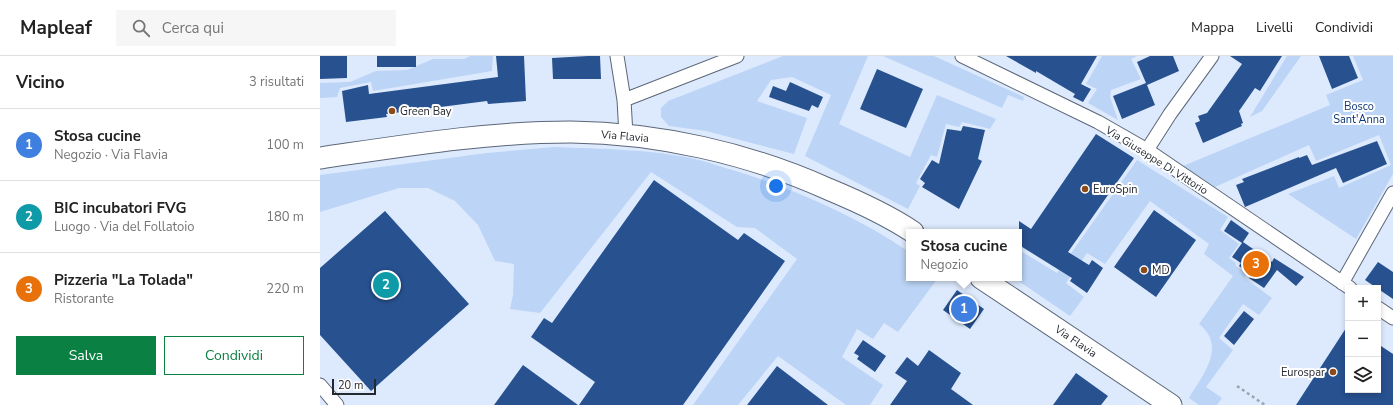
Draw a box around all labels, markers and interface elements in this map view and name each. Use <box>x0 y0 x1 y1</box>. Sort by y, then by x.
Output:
search box <box>116 10 396 46</box>
text: Mapleaf <box>20 15 92 41</box>
icon: search <box>130 17 152 39</box>
text: Cerca qui <box>162 18 224 38</box>
text: Mappa <box>1191 18 1234 37</box>
text: Livelli <box>1256 18 1293 37</box>
text: Condividi <box>1315 18 1373 37</box>
text: Vicino <box>16 71 65 94</box>
text: 3 risultati <box>249 73 304 91</box>
park label: Bosco Sant'Anna <box>1333 99 1385 127</box>
place label: Green Bay <box>400 104 452 119</box>
marker: Green Bay <box>387 106 397 116</box>
street label: Via Giuseppe Di Vittorio <box>1102 122 1211 198</box>
text: Stosa cucine <box>54 126 141 146</box>
street label: Via Flavia <box>599 127 650 146</box>
text: 1 <box>25 136 33 154</box>
text: 100 m <box>266 136 304 154</box>
text: Negozio · Via Flavia <box>54 146 168 164</box>
your location <box>766 176 786 196</box>
place label: EuroSpin <box>1093 182 1138 197</box>
marker: EuroSpin <box>1080 184 1090 194</box>
text: BIC incubatori FVG <box>54 198 186 218</box>
text: 2 <box>25 208 33 226</box>
text: 180 m <box>266 208 304 226</box>
text: Luogo · Via del Follatoio <box>54 218 194 236</box>
popup <box>906 229 1022 281</box>
text: Stosa cucine <box>921 236 1007 256</box>
pin: 3 <box>1243 249 1269 279</box>
text: Negozio <box>921 256 968 274</box>
place label: MD <box>1152 263 1170 278</box>
marker: MD <box>1139 265 1149 275</box>
text: Pizzeria "La Tolada" <box>54 270 193 290</box>
pin: 2 <box>373 270 399 300</box>
text: 3 <box>25 280 33 298</box>
text: 220 m <box>266 280 304 298</box>
map controls <box>1345 285 1381 393</box>
button: + <box>1345 285 1381 321</box>
text: Ristorante <box>54 290 114 308</box>
pin: 1 <box>951 294 977 324</box>
street label: Via Flavia <box>1051 321 1100 361</box>
button: − <box>1345 321 1381 357</box>
button: Salva <box>16 336 156 375</box>
button: Condividi <box>164 336 304 375</box>
button: layers <box>1345 357 1381 393</box>
place label: Eurospar <box>1281 365 1325 380</box>
marker: Eurospar <box>1328 367 1338 377</box>
scale bar <box>332 377 376 396</box>
text: 20 m <box>338 378 363 393</box>

